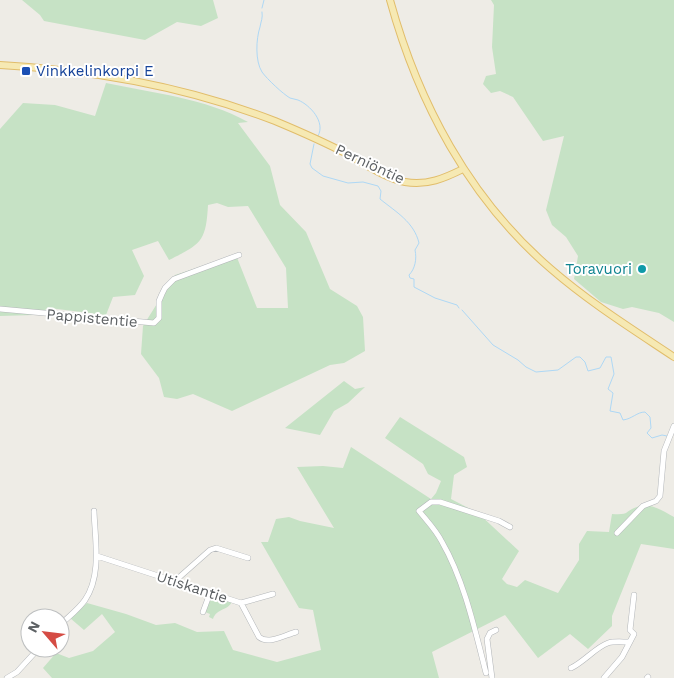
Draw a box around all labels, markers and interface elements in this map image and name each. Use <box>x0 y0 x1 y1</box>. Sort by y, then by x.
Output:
place label: Vinkkelinkorpi E <box>36 62 154 80</box>
marker: Vinkkelinkorpi E <box>20 65 32 77</box>
street label: Perniöntie <box>333 140 407 188</box>
place label: Toravuori <box>565 260 632 278</box>
marker: Toravuori <box>636 263 648 275</box>
street label: Pappistentie <box>46 305 138 331</box>
street label: Utiskantie <box>154 567 230 607</box>
north arrow <box>20 608 70 658</box>
text: N <box>24 619 43 635</box>

